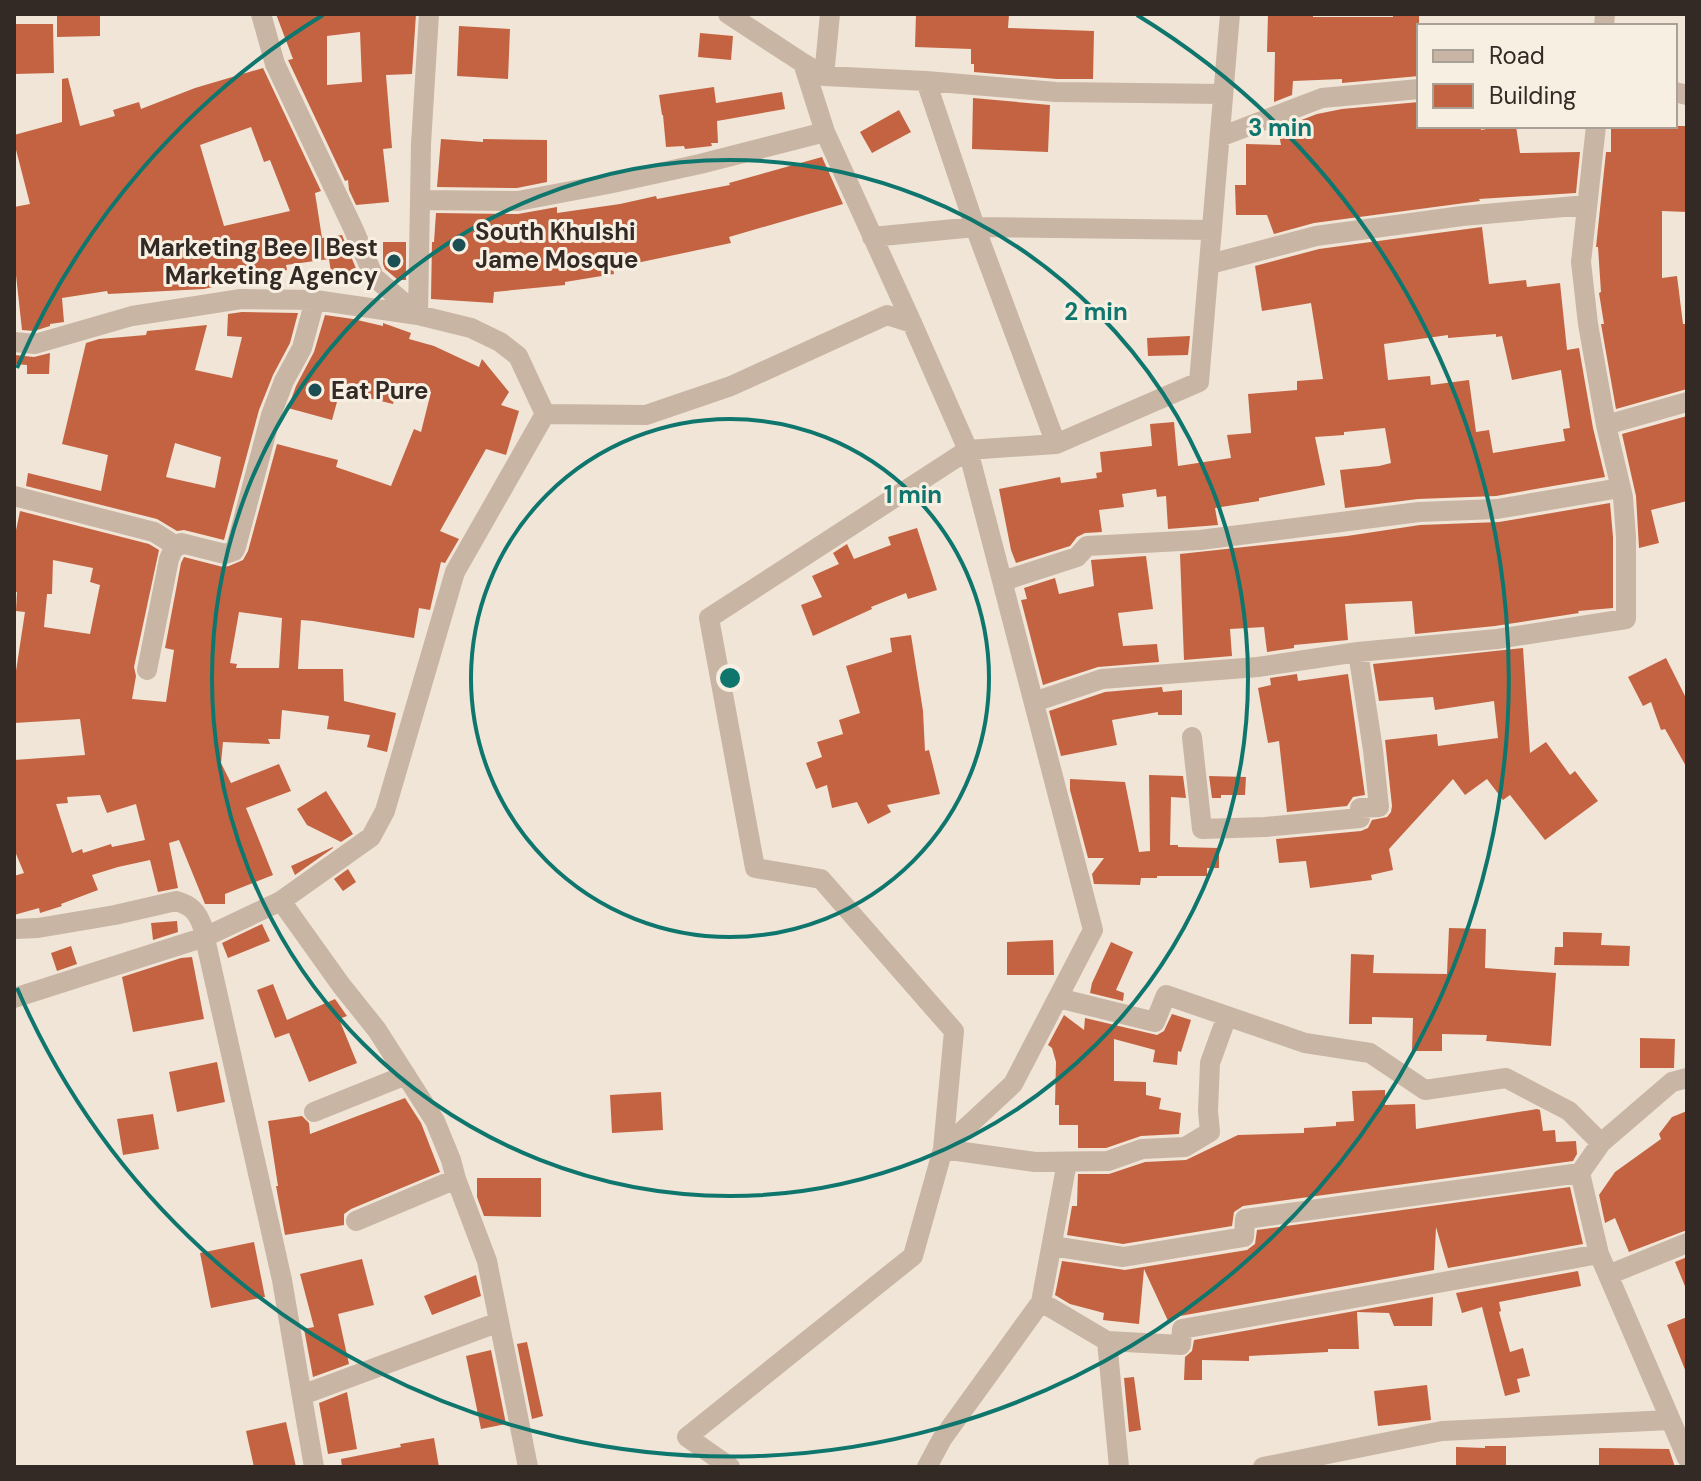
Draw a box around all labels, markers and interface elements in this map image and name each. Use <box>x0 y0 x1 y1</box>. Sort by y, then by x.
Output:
legend <box>1417 24 1677 128</box>
text: Road <box>1489 40 1545 71</box>
text: Building <box>1489 80 1576 111</box>
text: 3 min <box>1248 112 1312 143</box>
place label: South Khulshi Jame Mosque <box>475 216 638 275</box>
place label: Marketing Bee | Best Marketing Agency <box>139 232 379 291</box>
marker: South Khulshi Jame Mosque <box>450 236 468 254</box>
marker: Marketing Bee | Best Marketing Agency <box>385 252 403 270</box>
text: 2 min <box>1064 296 1128 327</box>
place label: Eat Pure <box>331 375 429 406</box>
marker: Eat Pure <box>306 381 324 399</box>
text: 1 min <box>884 479 942 510</box>
centre of rings <box>716 664 744 692</box>

